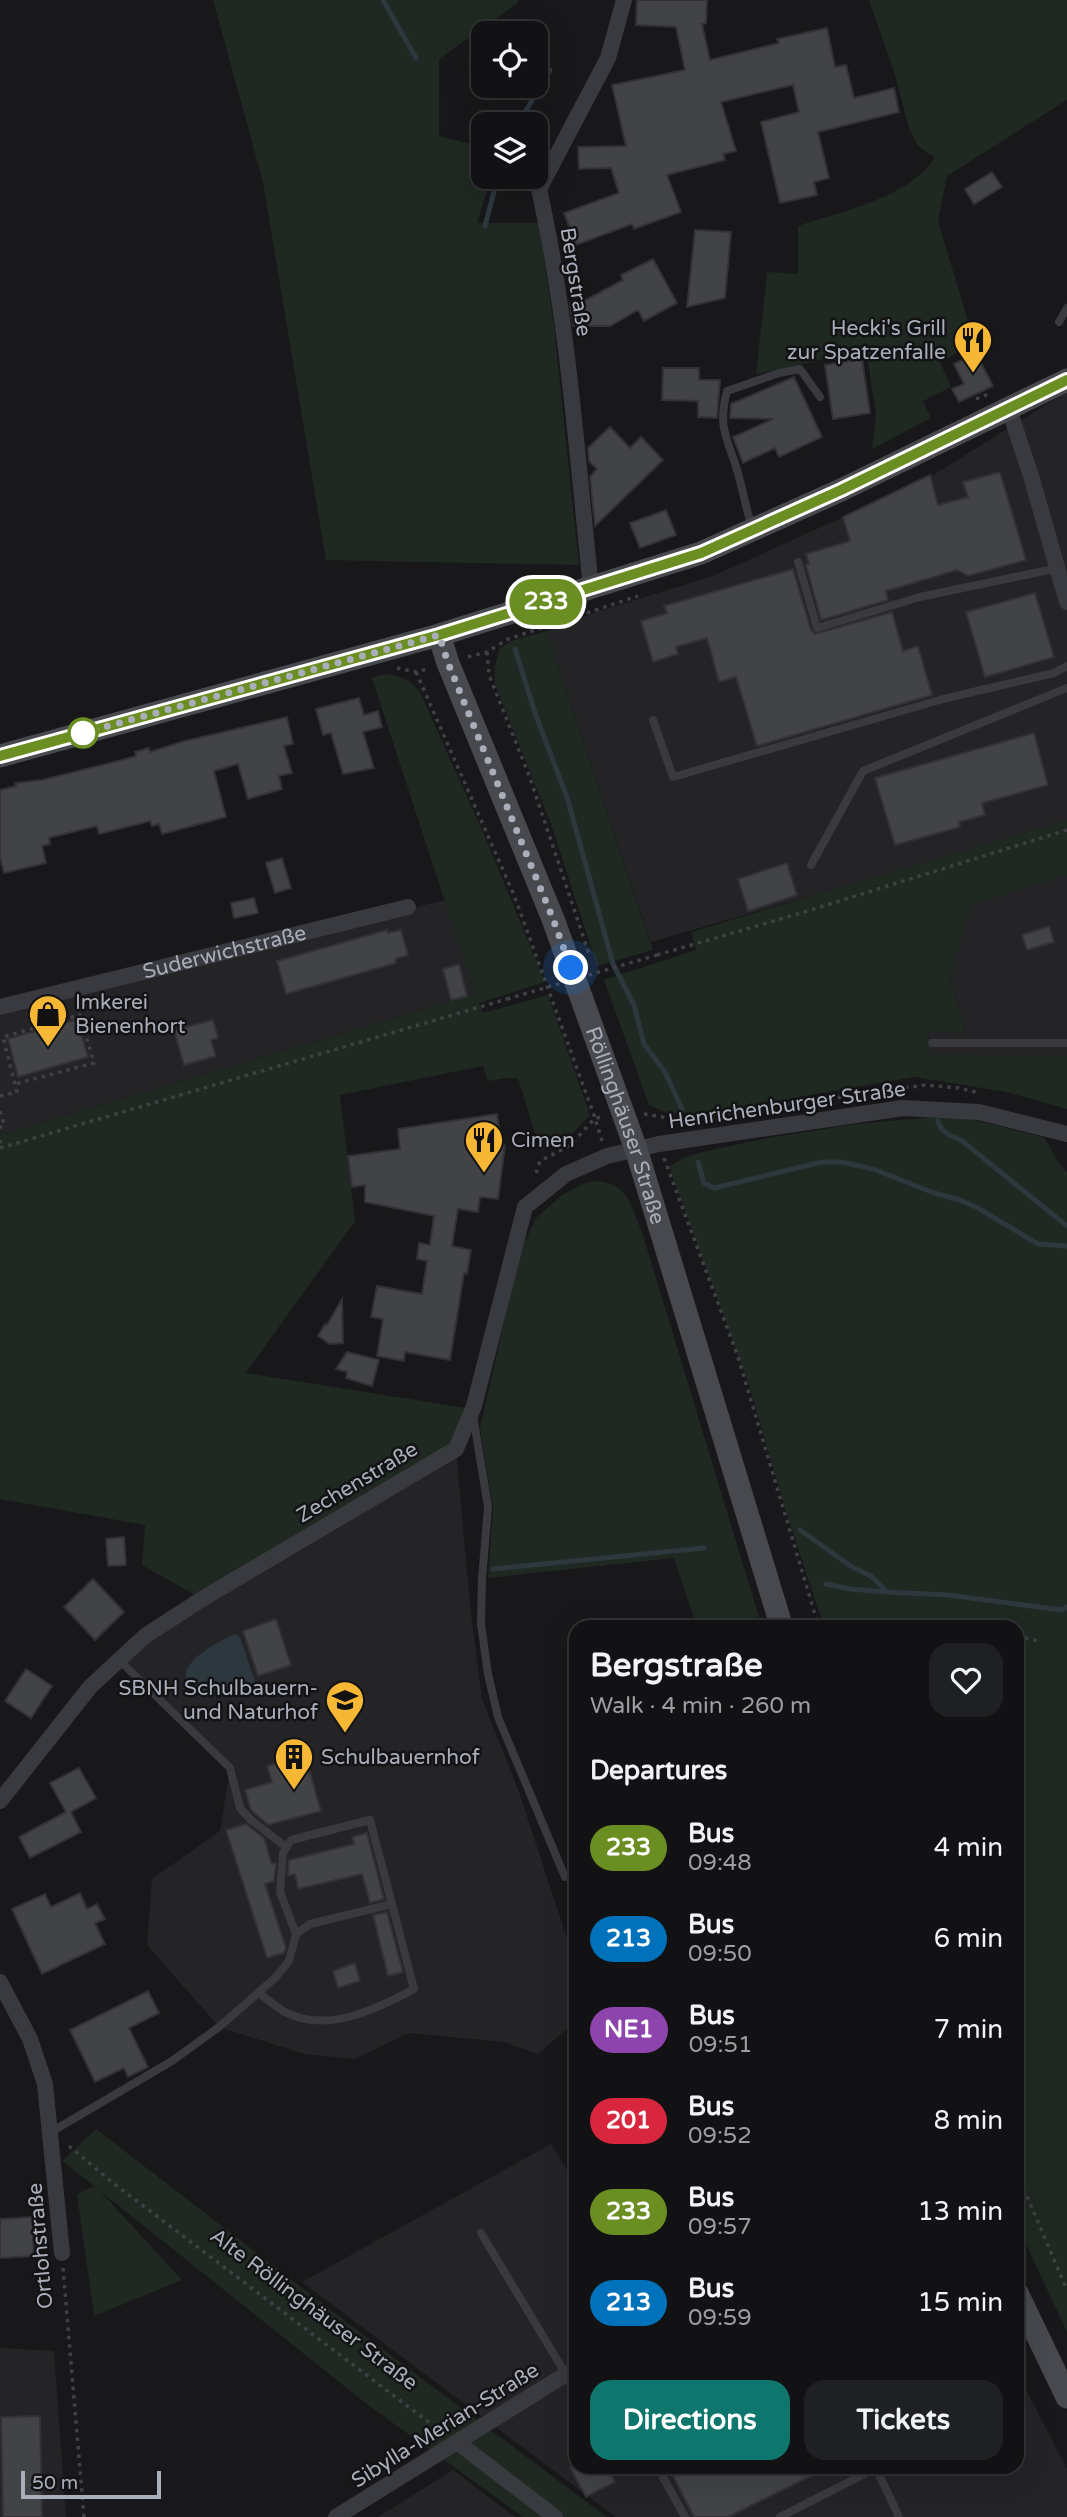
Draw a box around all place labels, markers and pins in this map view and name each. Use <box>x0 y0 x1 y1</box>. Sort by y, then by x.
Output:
place label: Hecki's Grill zur Spatzenfalle <box>787 316 946 365</box>
restaurant icon: Hecki's Grill zur Spatzenfalle <box>952 319 994 374</box>
unlabelled marker <box>68 718 98 748</box>
place label: Imkerei Bienenhort <box>75 990 186 1039</box>
shop icon: Imkerei Bienenhort <box>27 993 69 1048</box>
restaurant icon: Cimen <box>463 1119 505 1174</box>
place label: Cimen <box>511 1128 575 1153</box>
place label: SBNH Schulbauern- und Naturhof <box>118 1676 318 1725</box>
school or university icon: SBNH Schulbauern- und Naturhof <box>324 1679 366 1734</box>
building icon: Schulbauernhof <box>273 1736 315 1791</box>
place label: Schulbauernhof <box>321 1745 480 1770</box>

